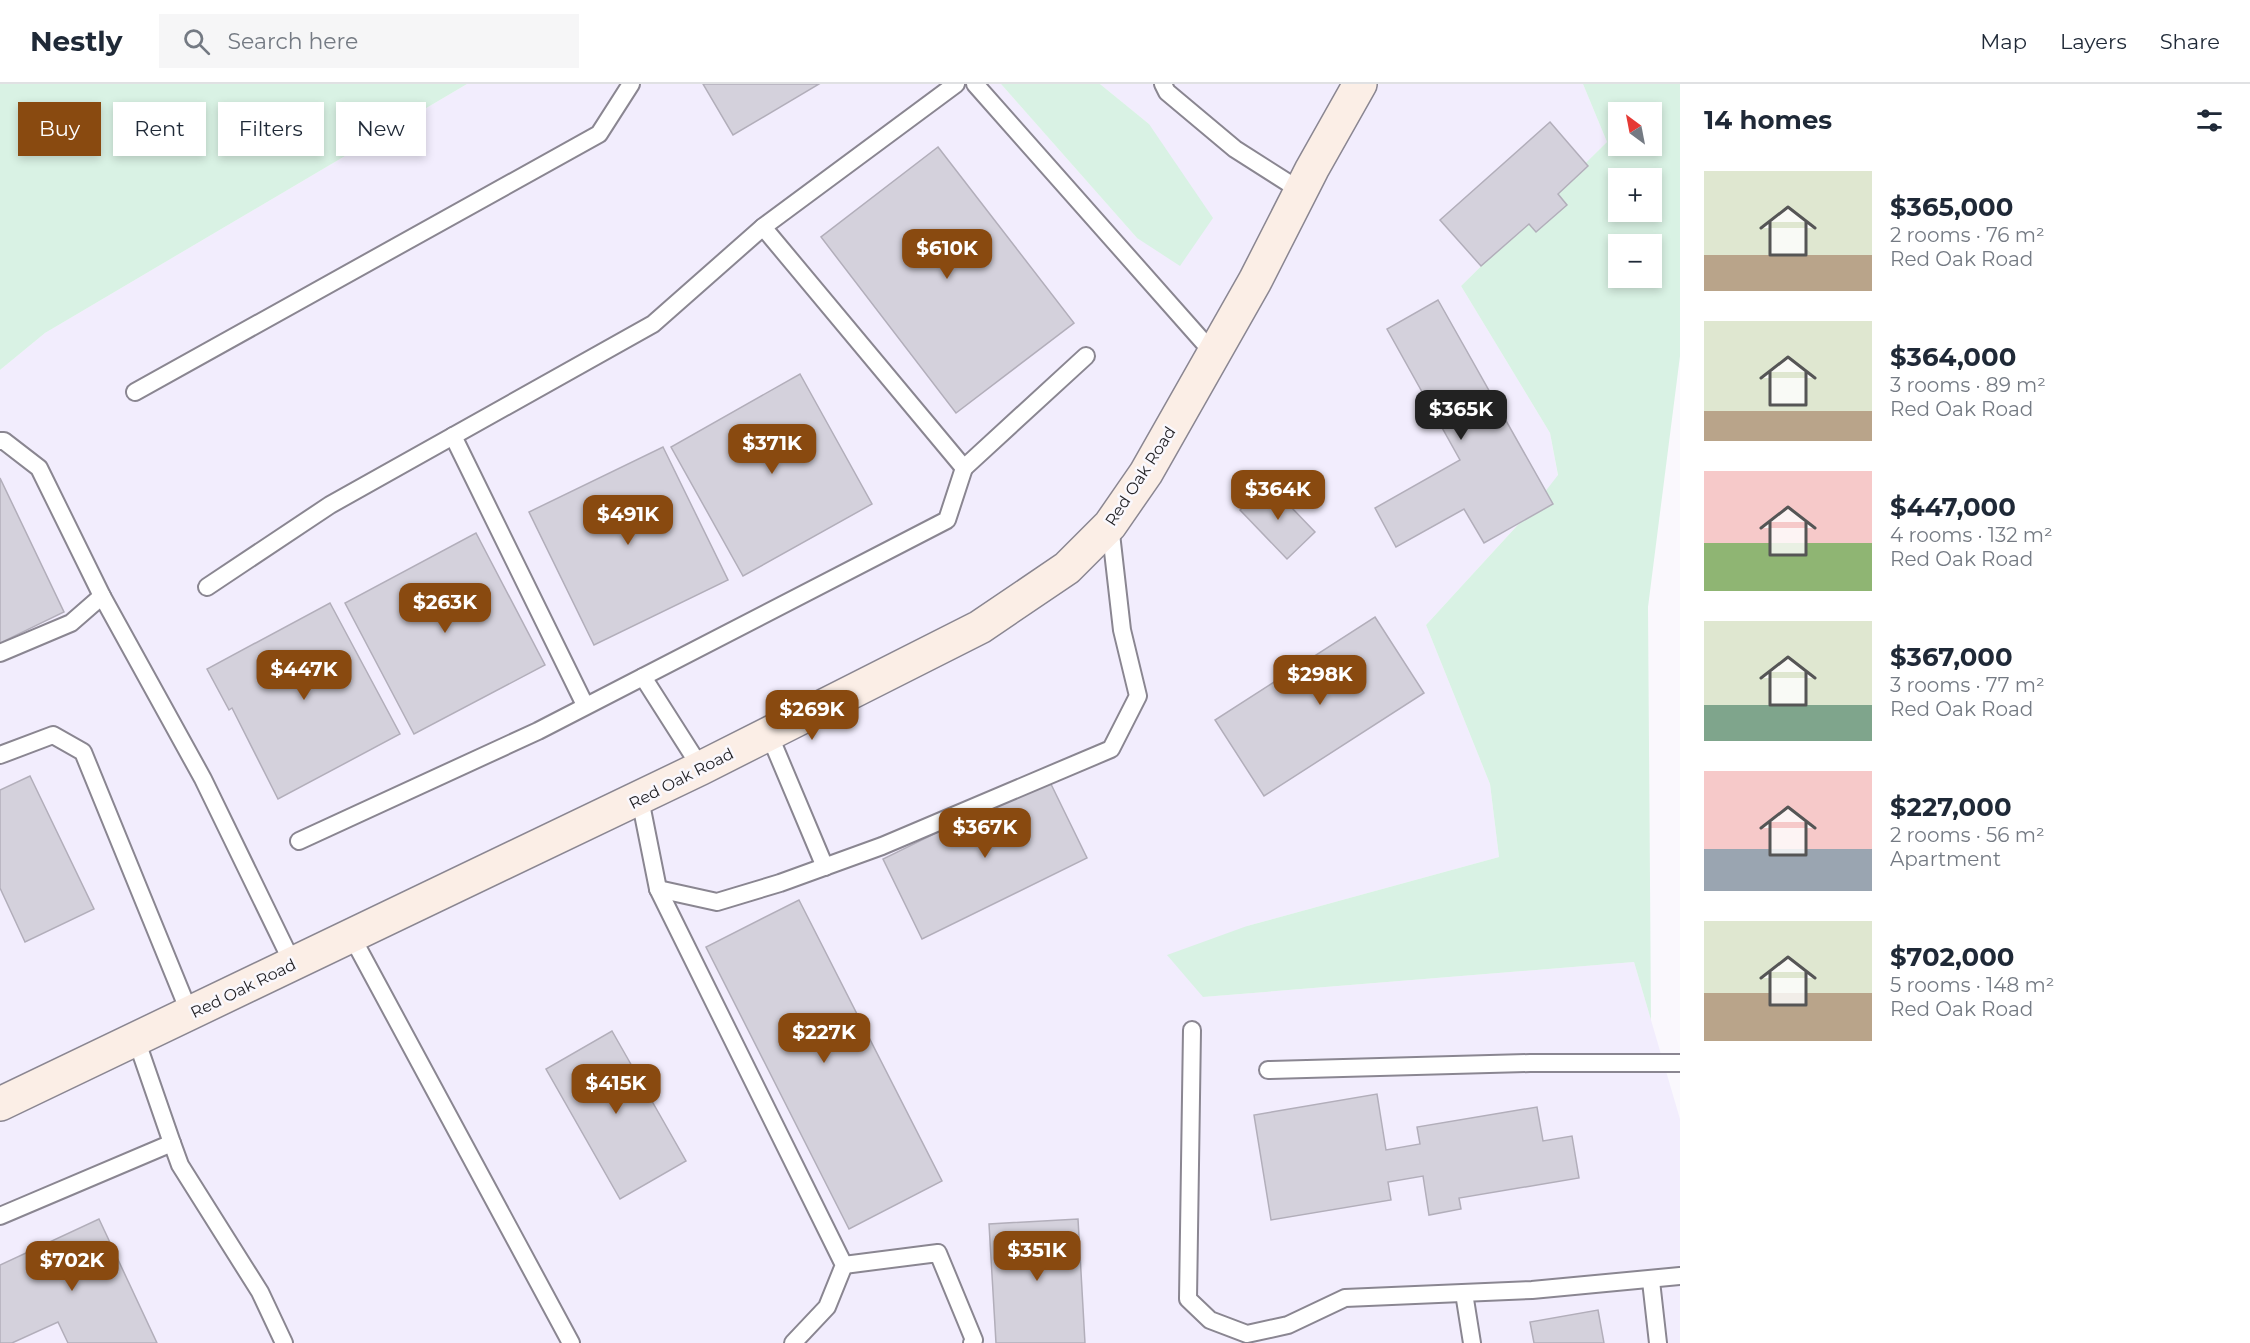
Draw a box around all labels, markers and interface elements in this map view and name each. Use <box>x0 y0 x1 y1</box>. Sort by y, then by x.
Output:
search box <box>159 14 579 68</box>
text: Nestly <box>30 24 123 58</box>
icon: search <box>180 25 213 58</box>
text: Search here <box>228 28 358 55</box>
text: Map <box>1980 29 2027 54</box>
text: Layers <box>2060 29 2127 54</box>
text: Share <box>2160 29 2220 54</box>
chip: Buy <box>18 102 101 156</box>
chip: Rent <box>113 102 206 156</box>
chip: Filters <box>218 102 324 156</box>
chip: New <box>336 102 426 156</box>
north arrow <box>1608 102 1662 156</box>
map controls <box>1608 102 1662 288</box>
text: 14 homes <box>1704 104 1832 136</box>
icon: filters <box>2193 104 2226 137</box>
button: + <box>1608 168 1662 222</box>
text: $365,000 <box>1890 191 2013 223</box>
icon: home <box>1752 195 1824 267</box>
text: 2 rooms · 76 m² <box>1890 223 2045 247</box>
pin: $610K <box>905 229 989 280</box>
button: − <box>1608 234 1662 288</box>
text: $610K <box>916 236 978 260</box>
text: Red Oak Road <box>1890 247 2033 271</box>
text: $364,000 <box>1890 341 2016 373</box>
icon: home <box>1752 345 1824 417</box>
text: 3 rooms · 89 m² <box>1890 373 2046 397</box>
pin: $365K <box>1419 390 1503 441</box>
text: $365K <box>1429 397 1493 421</box>
text: Red Oak Road <box>1890 397 2033 421</box>
street label: Red Oak Road <box>1101 423 1180 530</box>
pin: $371K <box>730 424 814 475</box>
text: $371K <box>742 431 802 455</box>
pin: $364K <box>1236 470 1320 521</box>
text: $364K <box>1245 477 1311 501</box>
text: $447,000 <box>1890 491 2016 523</box>
pin: $491K <box>586 495 670 546</box>
icon: home <box>1752 495 1824 567</box>
text: $491K <box>597 502 659 526</box>
text: 4 rooms · 132 m² <box>1890 523 2053 547</box>
text: Red Oak Road <box>1890 547 2033 571</box>
pin: $263K <box>403 583 487 634</box>
text: $263K <box>413 590 477 614</box>
text: $367,000 <box>1890 641 2013 673</box>
icon: home <box>1752 645 1824 717</box>
pin: $447K <box>262 650 346 701</box>
pin: $298K <box>1278 655 1362 706</box>
text: $447K <box>271 657 337 681</box>
text: $298K <box>1287 662 1353 686</box>
text: 3 rooms · 77 m² <box>1890 673 2045 697</box>
pin: $269K <box>770 690 854 741</box>
text: $269K <box>780 697 844 721</box>
text: Red Oak Road <box>1890 697 2033 721</box>
street label: Red Oak Road <box>626 744 737 813</box>
text: $227,000 <box>1890 791 2012 823</box>
icon: home <box>1752 795 1824 867</box>
pin: $367K <box>943 808 1027 859</box>
text: $367K <box>953 815 1017 839</box>
text: 2 rooms · 56 m² <box>1890 823 2045 847</box>
text: Apartment <box>1890 847 2001 871</box>
text: $702,000 <box>1890 941 2015 973</box>
icon: home <box>1752 945 1824 1017</box>
street label: Red Oak Road <box>187 955 299 1022</box>
text: 5 rooms · 148 m² <box>1890 973 2054 997</box>
text: Red Oak Road <box>1890 997 2033 1021</box>
pin: $227K <box>782 1013 866 1064</box>
text: $227K <box>792 1020 856 1044</box>
pin: $415K <box>574 1064 658 1115</box>
text: $415K <box>586 1071 646 1095</box>
pin: $351K <box>995 1231 1079 1282</box>
text: $351K <box>1008 1238 1066 1262</box>
pin: $702K <box>30 1241 114 1292</box>
text: $702K <box>40 1248 104 1272</box>

